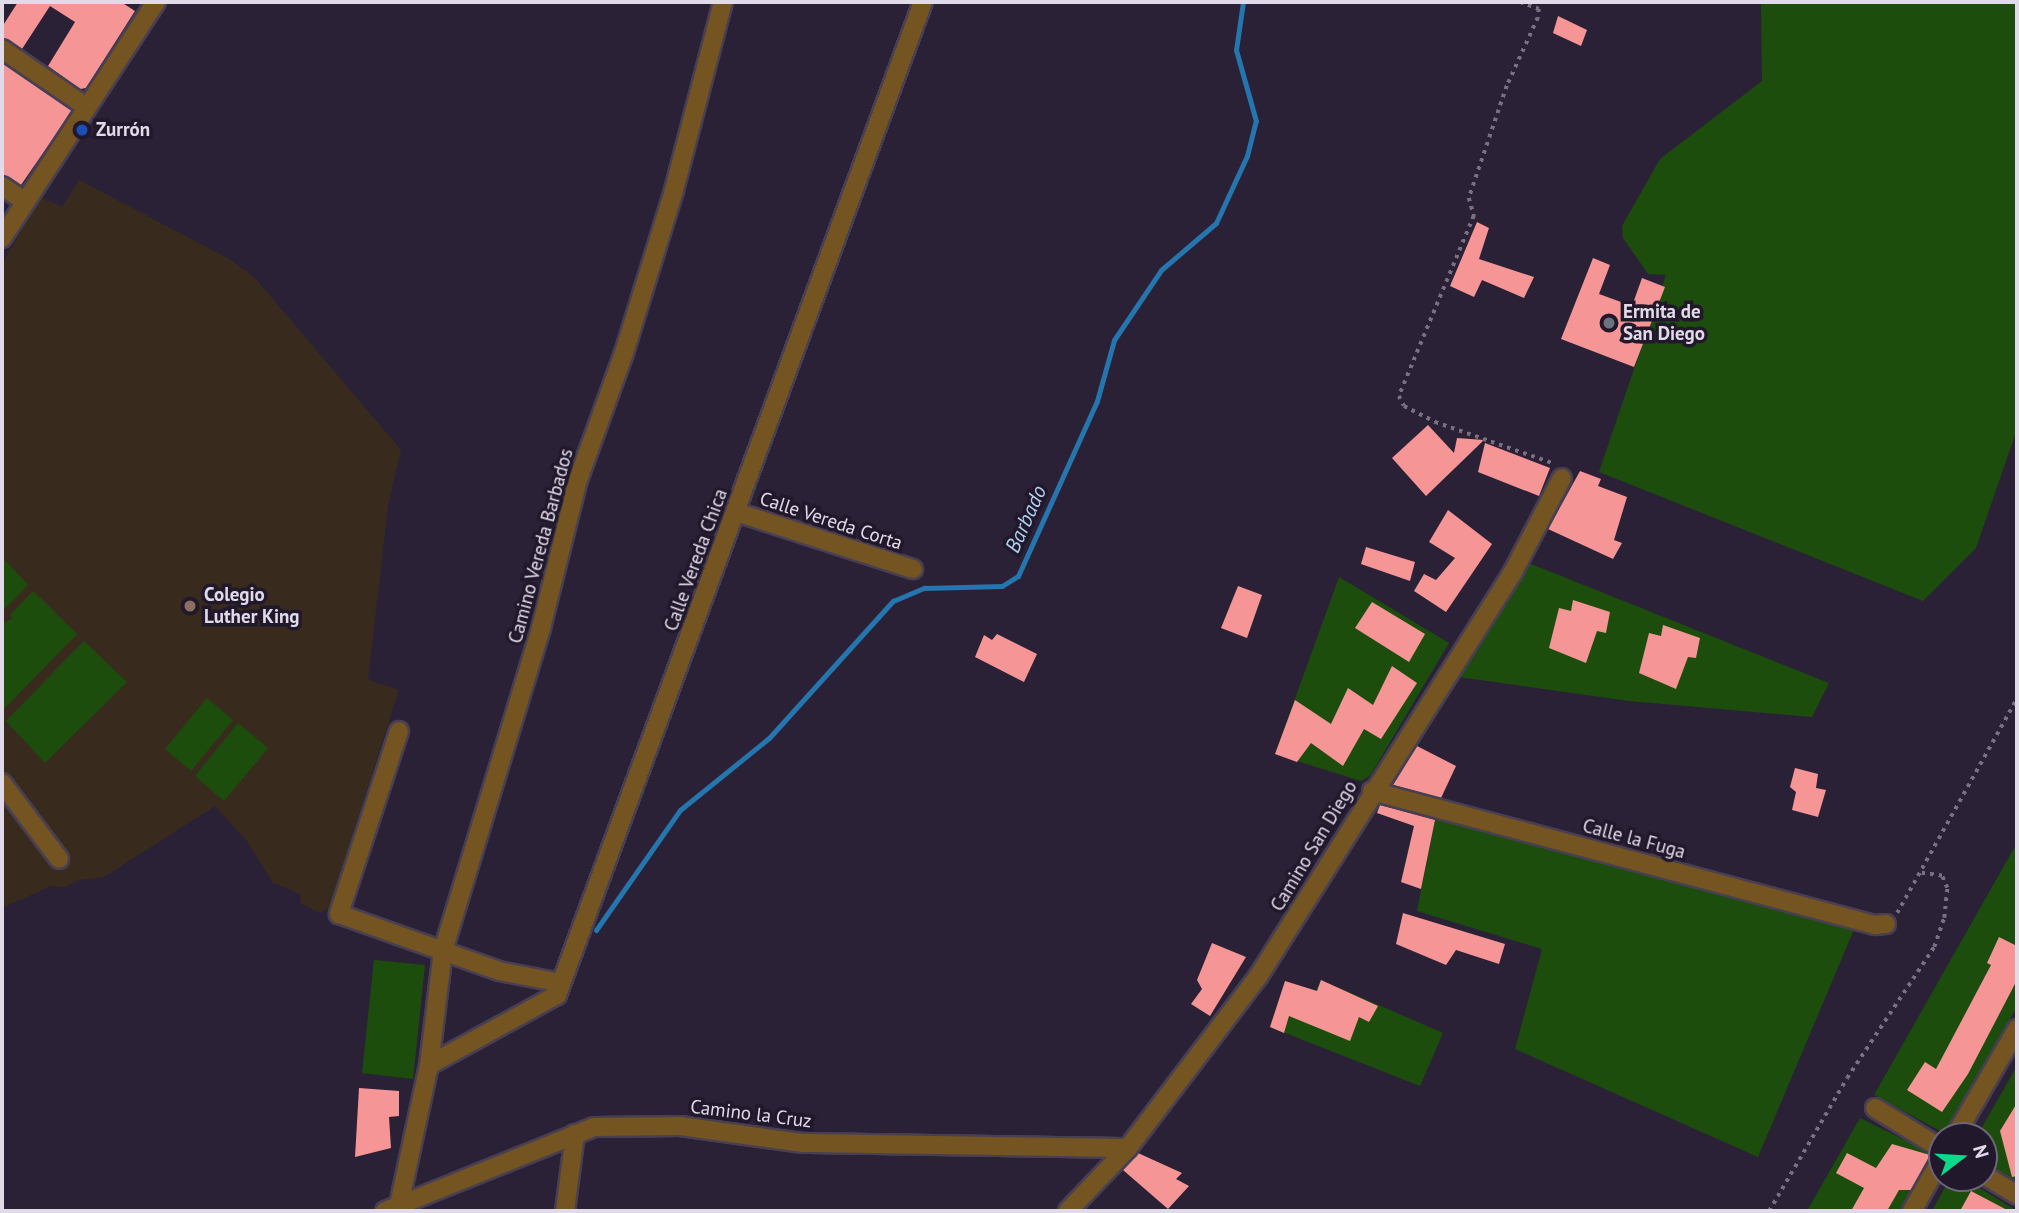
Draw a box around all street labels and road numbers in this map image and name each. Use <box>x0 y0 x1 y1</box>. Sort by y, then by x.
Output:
street label: Camino Vereda Barbados <box>504 446 578 646</box>
street label: Calle Vereda Chica <box>660 485 732 635</box>
street label: Calle Vereda Corta <box>757 487 905 555</box>
street label: Camino San Diego <box>1266 777 1362 915</box>
street label: Calle la Fuga <box>1580 814 1688 864</box>
street label: Camino la Cruz <box>689 1095 813 1133</box>

